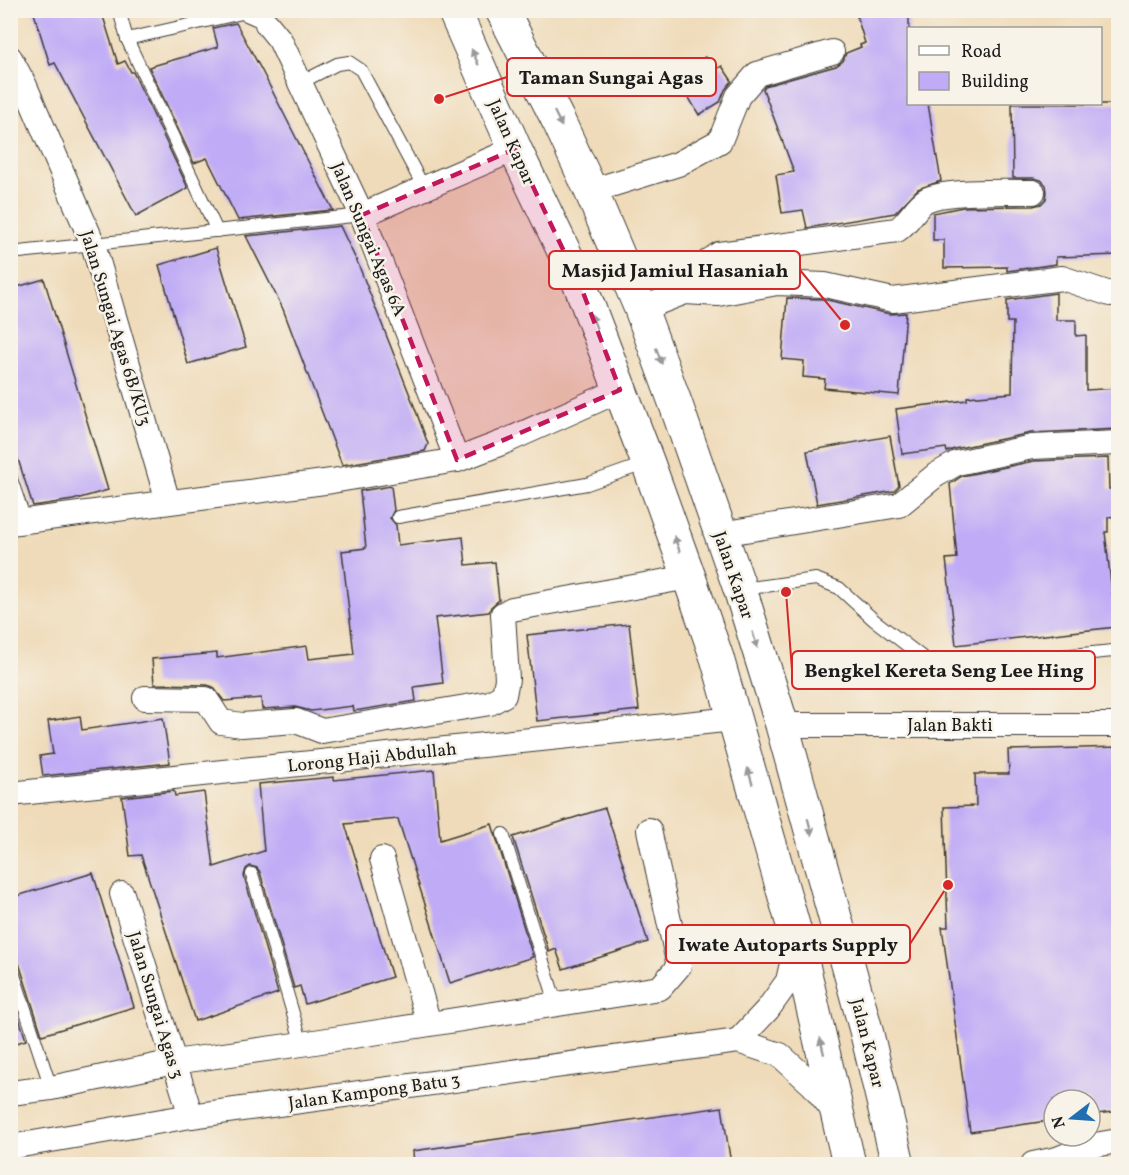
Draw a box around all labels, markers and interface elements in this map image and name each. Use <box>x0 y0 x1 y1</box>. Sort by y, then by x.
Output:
legend <box>907 27 1102 105</box>
text: Road <box>961 40 1002 65</box>
one-way arrow <box>470 49 479 66</box>
callout: Taman Sungai Agas <box>507 58 716 96</box>
text: Taman Sungai Agas <box>519 65 703 93</box>
text: Building <box>961 70 1029 95</box>
street label: Jalan Kapar <box>481 96 541 190</box>
one-way arrow <box>553 110 562 127</box>
street label: Jalan Sungai Agas 6A <box>324 159 412 321</box>
street label: Jalan Sungai Agas 6B/KU3 <box>73 227 156 429</box>
callout: Masjid Jamiul Hasaniah <box>549 251 800 289</box>
text: Masjid Jamiul Hasaniah <box>561 258 789 286</box>
one-way arrow <box>589 313 598 331</box>
one-way arrow <box>654 347 664 365</box>
street label: Jalan Kapar <box>706 528 759 623</box>
one-way arrow <box>672 535 682 553</box>
one-way arrow <box>751 631 761 649</box>
callout: Bengkel Kereta Seng Lee Hing <box>792 651 1095 689</box>
text: Bengkel Kereta Seng Lee Hing <box>804 658 1084 686</box>
street label: Jalan Bakti <box>907 714 993 739</box>
street label: Lorong Haji Abdullah <box>286 737 458 780</box>
one-way arrow <box>745 767 754 785</box>
one-way arrow <box>806 818 815 836</box>
callout: Iwate Autoparts Supply <box>666 925 910 963</box>
street label: Jalan Sungai Agas 3 <box>120 929 189 1082</box>
text: Iwate Autoparts Supply <box>678 932 898 960</box>
street label: Jalan Kapar <box>843 996 890 1091</box>
one-way arrow <box>817 1037 827 1055</box>
street label: Jalan Kampong Batu 3 <box>287 1068 462 1117</box>
north arrow <box>1042 1088 1102 1148</box>
text: N <box>1047 1113 1072 1131</box>

